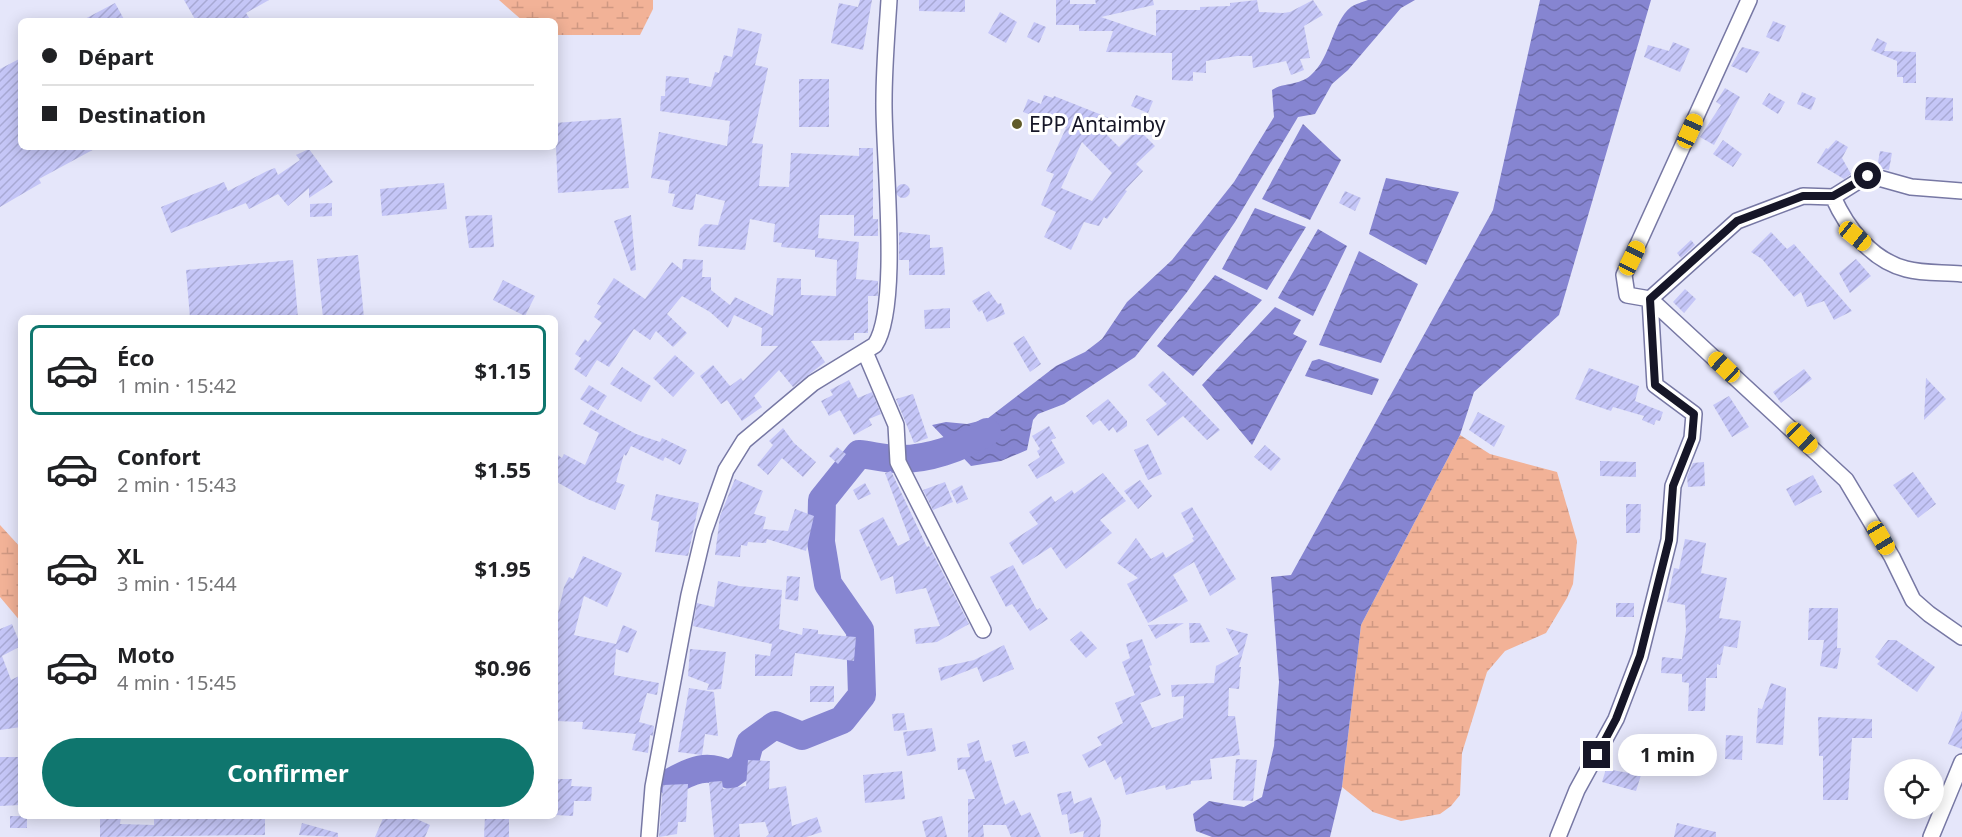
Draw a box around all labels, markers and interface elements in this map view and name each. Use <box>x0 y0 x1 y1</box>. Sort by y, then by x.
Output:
text: Départ <box>78 41 154 71</box>
text: Destination <box>78 99 206 129</box>
place label: EPP Antaimby <box>1029 110 1166 138</box>
car <box>1674 111 1706 151</box>
marker: EPP Antaimby <box>1010 117 1024 131</box>
route start <box>1854 162 1881 189</box>
car <box>1835 218 1875 254</box>
car <box>1616 238 1648 278</box>
text: Éco <box>117 342 154 372</box>
icon: car <box>45 343 99 397</box>
car <box>1705 348 1743 386</box>
text: $1.15 <box>474 355 531 385</box>
text: 1 min · 15:42 <box>117 372 237 399</box>
car <box>1783 419 1821 457</box>
text: Confort <box>117 441 201 471</box>
icon: car <box>45 442 99 496</box>
text: $1.55 <box>474 454 531 484</box>
text: 2 min · 15:43 <box>117 471 237 498</box>
car <box>1864 518 1898 558</box>
text: XL <box>117 540 144 570</box>
icon: car <box>45 541 99 595</box>
text: $1.95 <box>474 553 531 583</box>
text: 3 min · 15:44 <box>117 570 237 597</box>
text: Moto <box>117 639 175 669</box>
icon: car <box>45 640 99 694</box>
text: $0.96 <box>474 652 531 682</box>
text: 4 min · 15:45 <box>117 669 237 696</box>
callout: 1 min <box>1618 734 1717 776</box>
button: Confirmer <box>42 738 534 807</box>
route end <box>1583 741 1610 768</box>
text: 1 min <box>1640 741 1695 768</box>
map controls <box>1884 759 1944 819</box>
button: locate <box>1884 759 1944 819</box>

